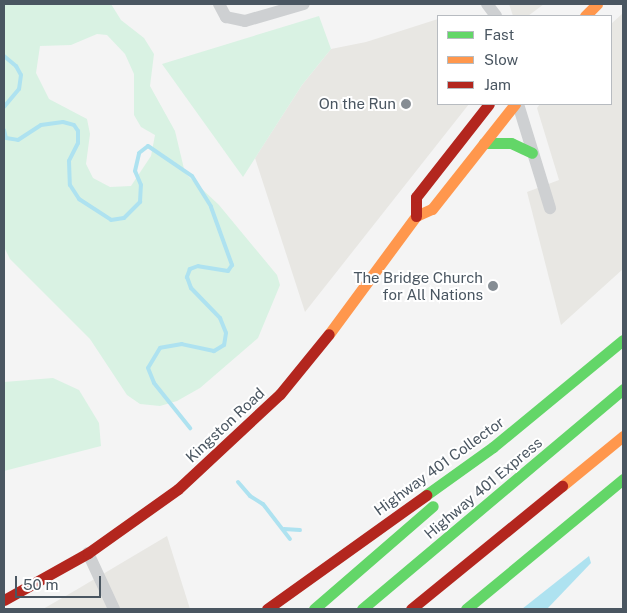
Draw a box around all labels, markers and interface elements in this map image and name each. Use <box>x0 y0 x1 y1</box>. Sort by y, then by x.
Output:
legend <box>437 15 612 105</box>
text: Fast <box>484 26 514 43</box>
text: Slow <box>484 51 518 68</box>
text: Jam <box>484 76 511 93</box>
place label: On the Run <box>319 95 396 113</box>
marker: On the Run <box>400 98 412 110</box>
place label: The Bridge Church for All Nations <box>353 268 483 303</box>
marker: The Bridge Church for All Nations <box>487 280 499 292</box>
street label: Kingston Road <box>182 384 268 466</box>
street label: Highway 401 Collector <box>371 413 507 519</box>
street label: Highway 401 Express <box>420 433 546 543</box>
scale bar <box>18 566 104 598</box>
text: 50 m <box>23 576 58 593</box>

